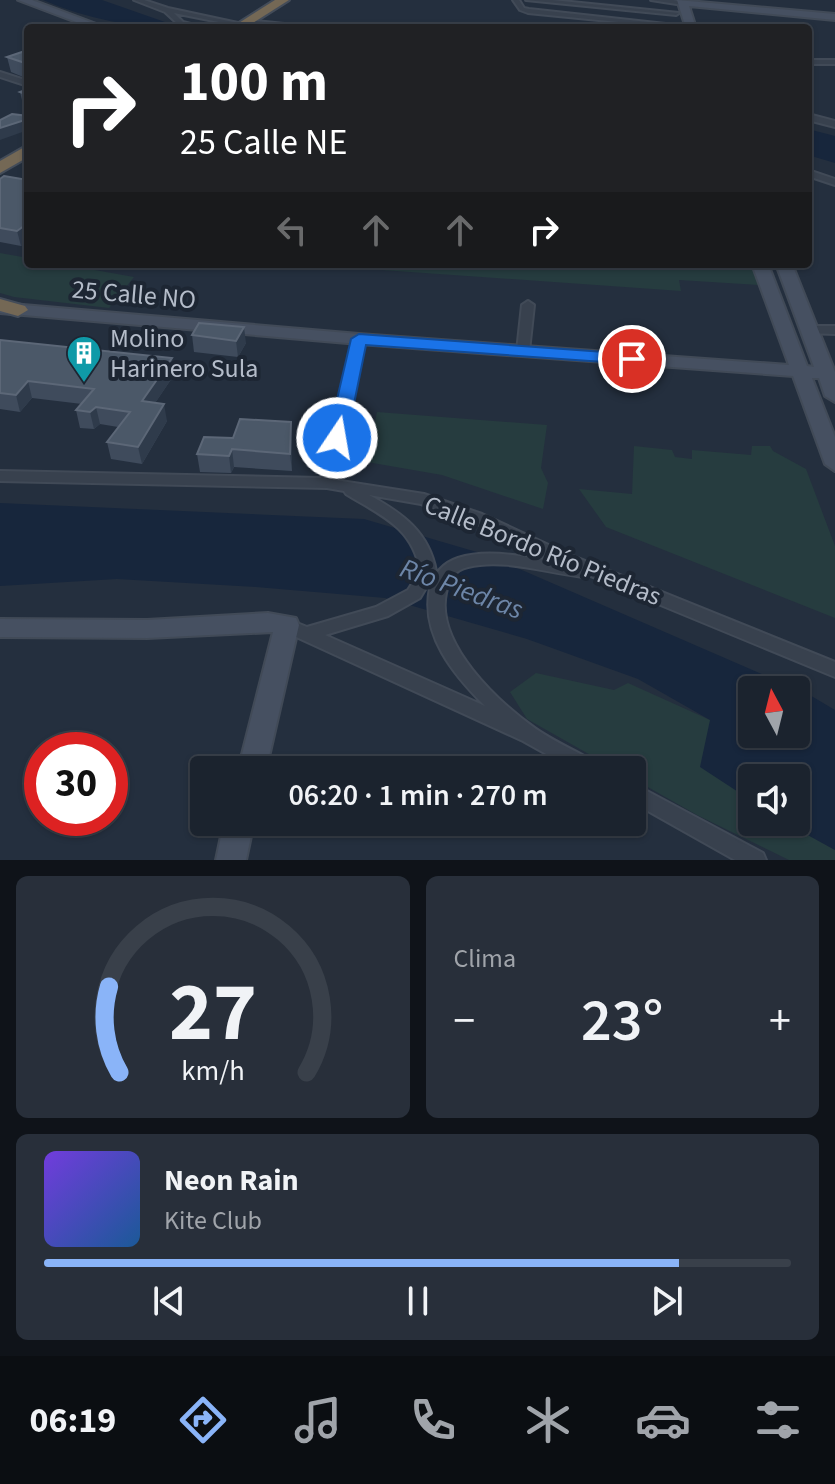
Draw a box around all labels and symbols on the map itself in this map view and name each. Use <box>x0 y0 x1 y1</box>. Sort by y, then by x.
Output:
street label: 25 Calle NO <box>70 271 198 318</box>
place label: Molino Harinero Sula <box>110 320 258 387</box>
pin <box>598 325 666 393</box>
building icon: Molino Harinero Sula <box>65 334 103 384</box>
position arrow <box>295 396 379 480</box>
street label: Calle Bordo Río Piedras <box>420 488 666 612</box>
water label: Río Piedras <box>396 550 528 626</box>
north arrow <box>738 676 810 748</box>
speed limit sign: 30 <box>24 732 128 836</box>

